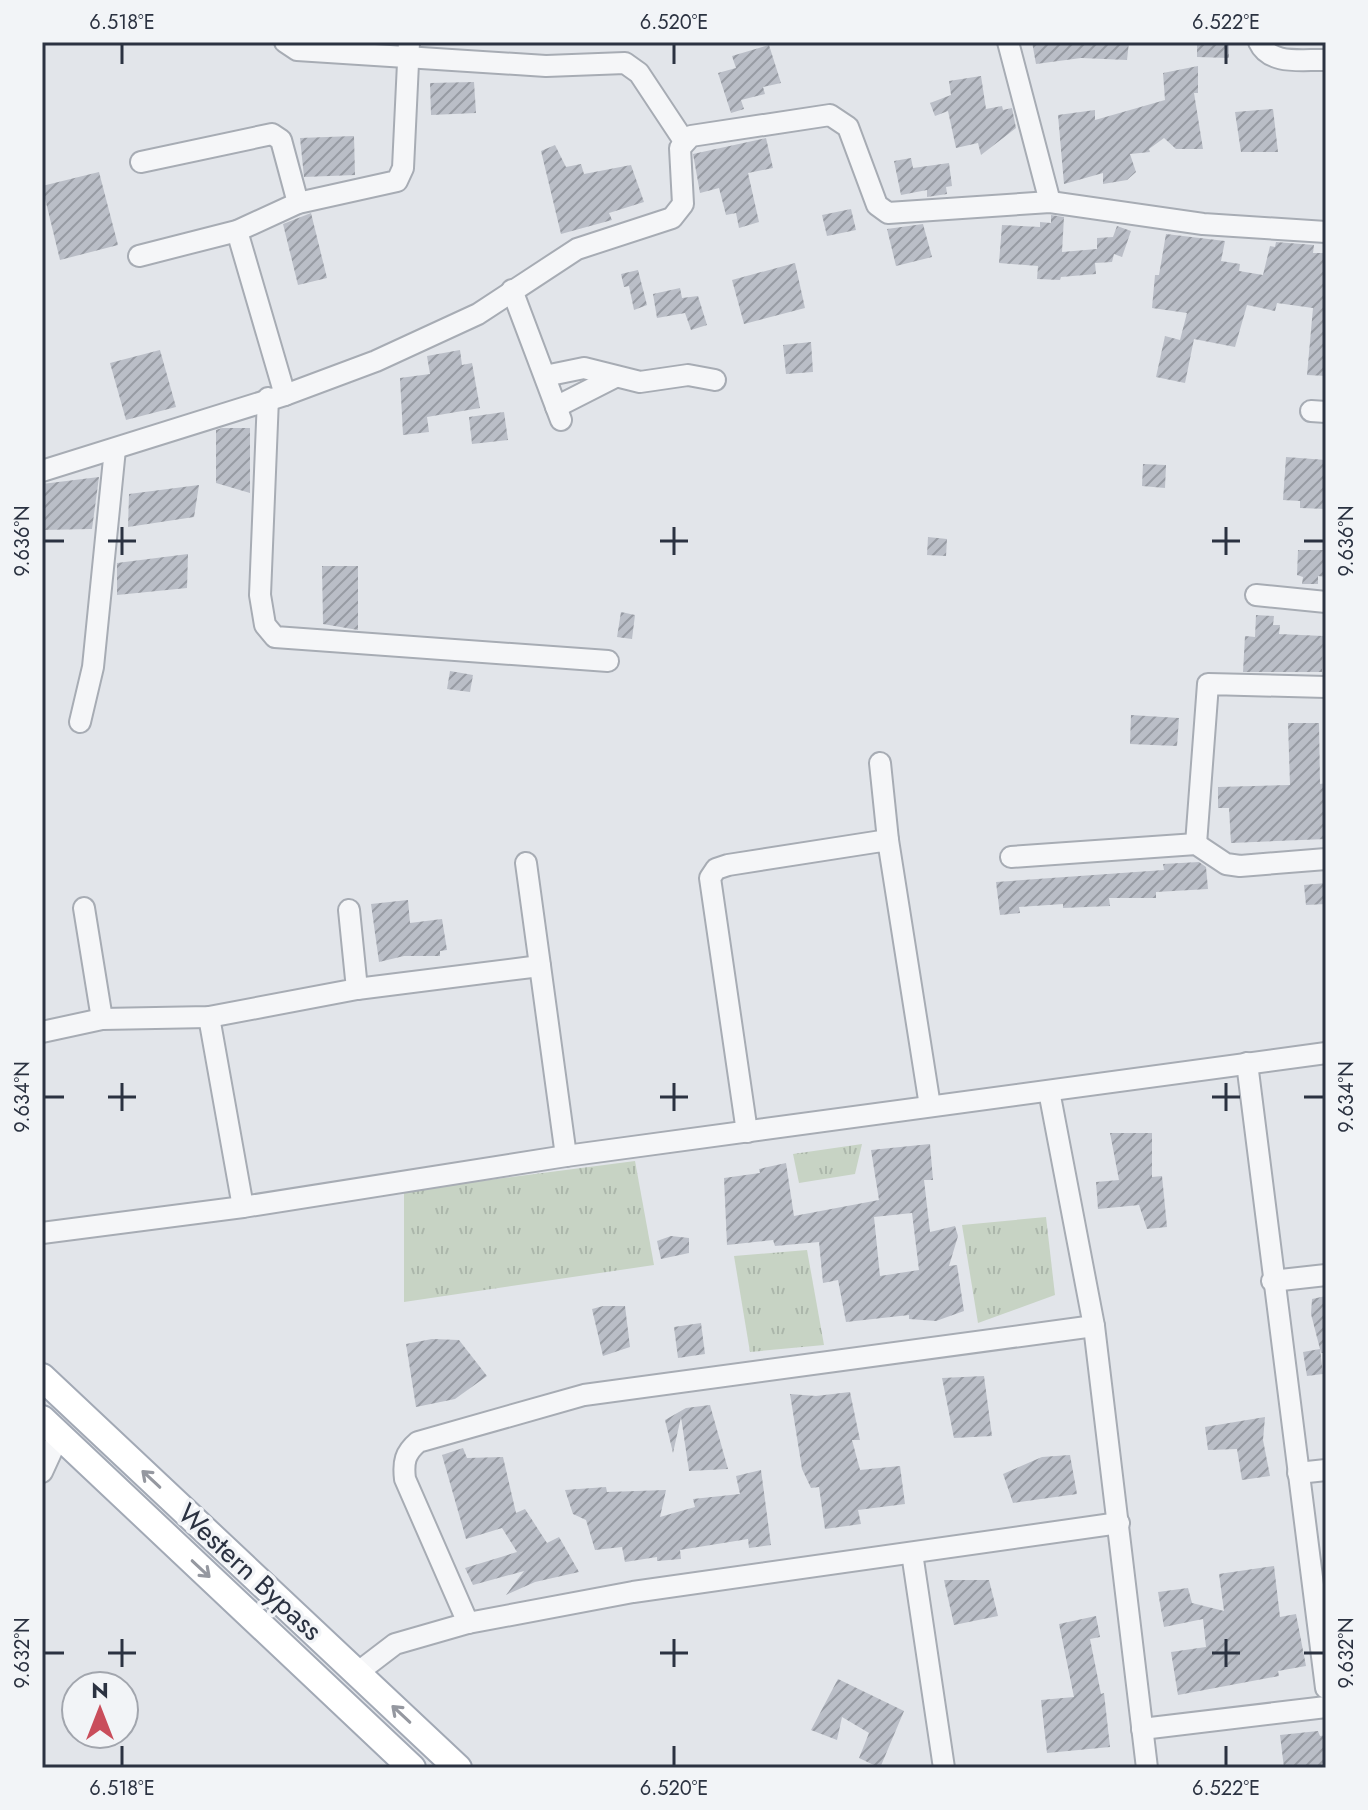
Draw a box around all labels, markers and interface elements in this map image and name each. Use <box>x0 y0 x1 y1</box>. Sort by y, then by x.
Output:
text: 6.518°E <box>89 8 155 37</box>
text: 6.520°E <box>640 8 708 37</box>
text: 6.522°E <box>1192 8 1260 37</box>
text: 9.636°N <box>8 505 37 577</box>
text: 9.636°N <box>1332 505 1361 577</box>
text: 9.634°N <box>8 1061 37 1133</box>
text: 9.634°N <box>1332 1061 1361 1133</box>
one-way arrow <box>141 1470 161 1488</box>
street label: Western Bypass <box>168 1494 332 1650</box>
one-way arrow <box>190 1559 210 1577</box>
text: 9.632°N <box>8 1618 37 1689</box>
text: 9.632°N <box>1332 1618 1361 1689</box>
north arrow <box>60 1670 140 1750</box>
text: N <box>91 1674 109 1706</box>
one-way arrow <box>391 1705 411 1724</box>
text: 6.518°E <box>89 1774 155 1803</box>
text: 6.520°E <box>640 1774 708 1803</box>
text: 6.522°E <box>1192 1774 1260 1803</box>

